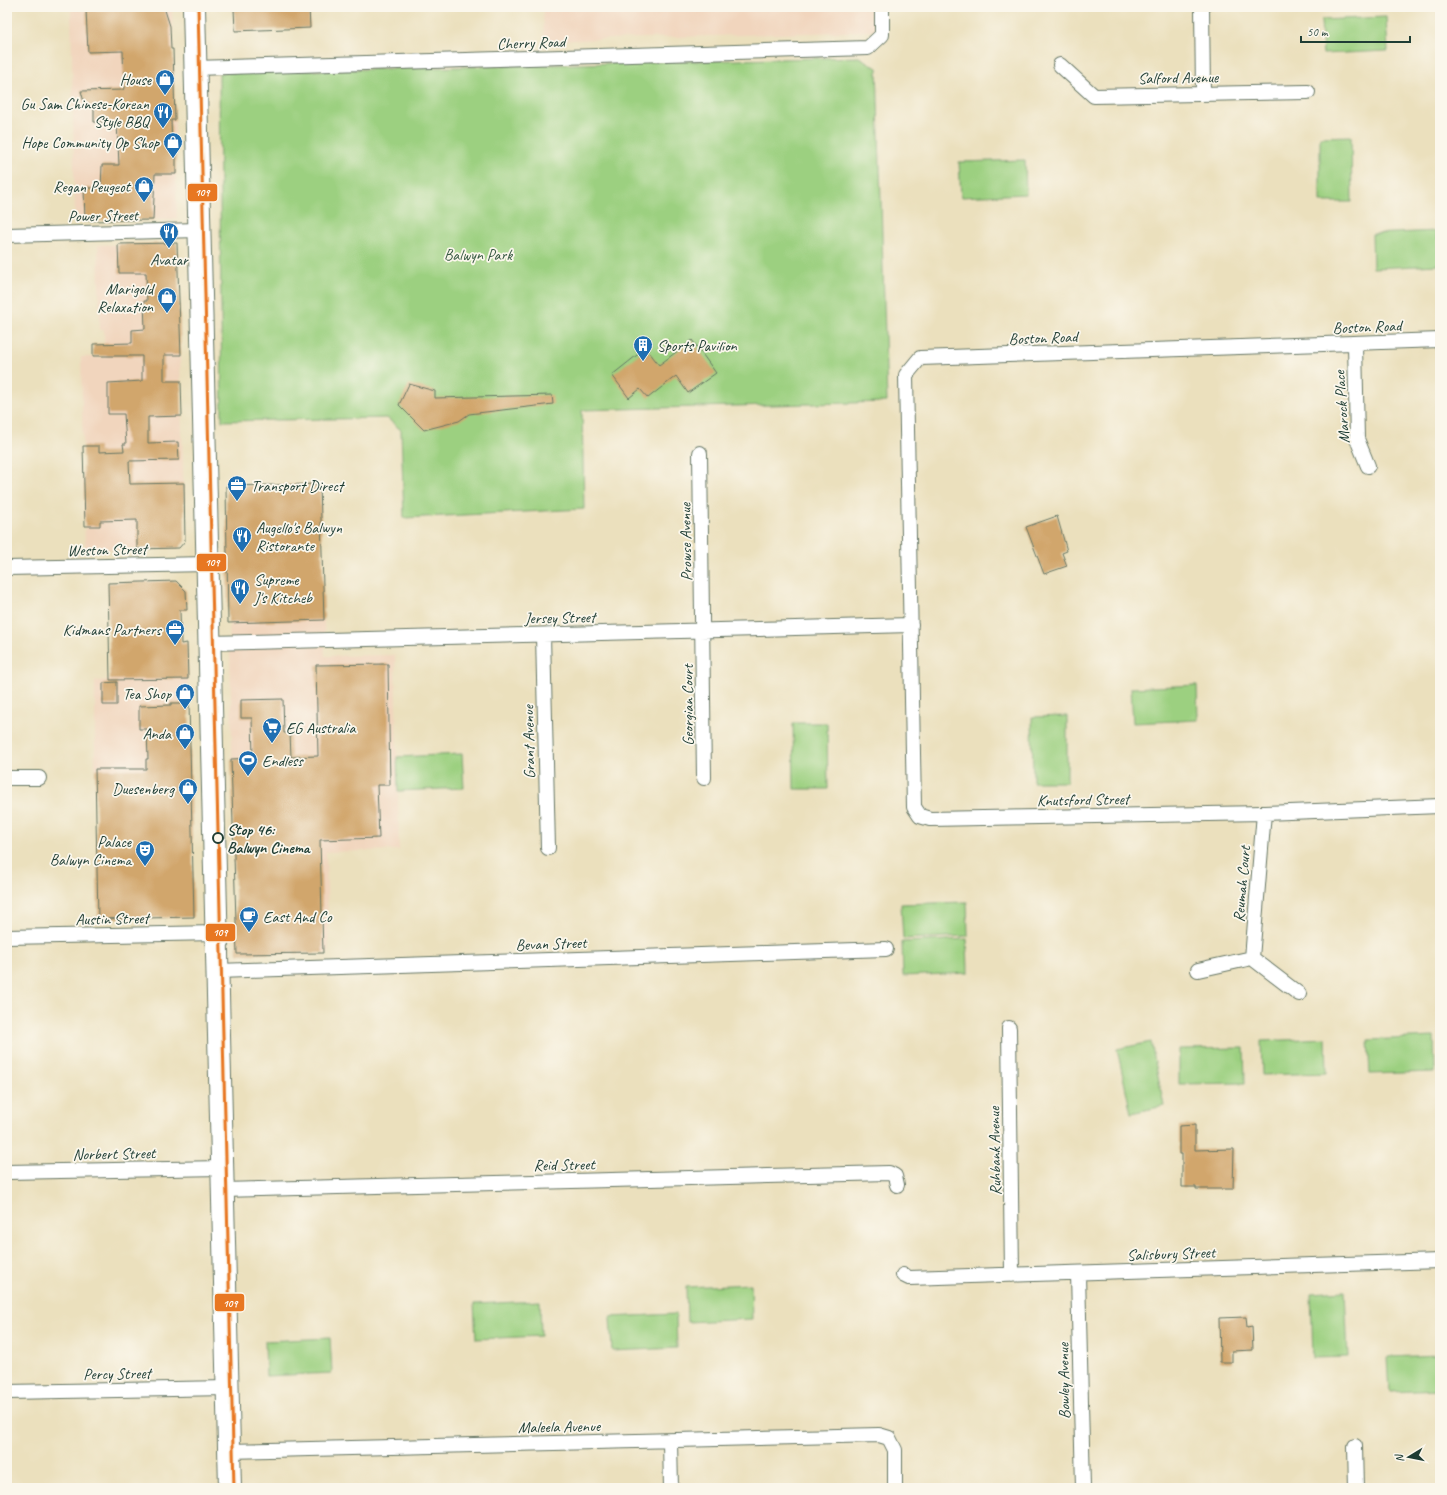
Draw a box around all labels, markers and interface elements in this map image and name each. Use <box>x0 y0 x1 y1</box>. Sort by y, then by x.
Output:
scale bar <box>1301 18 1410 44</box>
text: 50 m <box>1307 24 1329 40</box>
street label: Cherry Road <box>497 32 568 54</box>
street label: Salford Avenue <box>1138 67 1220 89</box>
shop icon: House <box>154 68 176 96</box>
place label: House <box>120 70 153 90</box>
place label: Gu Sam Chinese-Korean Style BBQ <box>21 94 151 132</box>
restaurant icon: Gu Sam Chinese-Korean Style BBQ <box>152 101 174 129</box>
shop icon: Hope Community Op Shop <box>162 131 184 159</box>
place label: Hope Community Op Shop <box>22 133 160 153</box>
shop icon: Regan Peugeot <box>133 175 155 203</box>
place label: Regan Peugeot <box>53 177 132 197</box>
line badge: 109 <box>187 183 218 202</box>
text: 109 <box>195 185 211 199</box>
street label: Power Street <box>68 205 140 227</box>
restaurant icon: Avatar <box>158 221 180 249</box>
park label: Balwyn Park <box>444 245 513 265</box>
place label: Avatar <box>150 250 189 270</box>
place label: Marigold Relaxation <box>97 279 156 317</box>
shop icon: Marigold Relaxation <box>156 286 178 314</box>
street label: Boston Road <box>1332 316 1404 338</box>
street label: Boston Road <box>1008 327 1080 349</box>
building icon: Sports Pavilion <box>632 334 654 362</box>
place label: Sports Pavilion <box>657 336 738 356</box>
street label: Marock Place <box>1329 368 1355 444</box>
office icon: Transport Direct <box>226 474 248 502</box>
place label: Transport Direct <box>251 476 346 496</box>
street label: Prowse Avenue <box>675 501 697 581</box>
place label: Augello's Balwyn Ristorante <box>256 518 343 556</box>
restaurant icon: Augello's Balwyn Ristorante <box>231 525 253 553</box>
street label: Weston Street <box>67 539 149 561</box>
line badge: 109 <box>196 553 227 572</box>
text: 109 <box>205 555 221 569</box>
place label: Supreme J's Kitcheb <box>253 570 313 608</box>
restaurant icon: Supreme J's Kitcheb <box>229 577 251 605</box>
street label: Jersey Street <box>524 607 598 629</box>
office icon: Kidmans Partners <box>164 618 186 646</box>
place label: Kidmans Partners <box>63 620 163 640</box>
street label: Georgian Court <box>678 663 698 746</box>
shop icon: Tea Shop <box>174 682 196 710</box>
place label: Tea Shop <box>123 684 172 704</box>
street label: Grant Avenue <box>518 703 540 779</box>
supermarket icon: EG Australia <box>261 716 283 744</box>
place label: EG Australia <box>286 718 357 738</box>
shop icon: Anda <box>174 722 196 750</box>
place label: Anda <box>143 724 172 744</box>
sports icon: Endless <box>237 749 259 777</box>
place label: Endless <box>262 751 304 771</box>
shop icon: Duesenberg <box>177 777 199 805</box>
place label: Duesenberg <box>112 779 175 799</box>
street label: Knutsford Street <box>1037 789 1132 811</box>
place label: Stop 46: Balwyn Cinema <box>227 820 311 858</box>
place label: Palace Balwyn Cinema <box>50 832 133 870</box>
marker: Stop 46: Balwyn Cinema <box>212 832 224 844</box>
theatre icon: Palace Balwyn Cinema <box>134 839 156 867</box>
street label: Reumah Court <box>1229 843 1255 923</box>
cafe icon: East And Co <box>238 905 260 933</box>
place label: East And Co <box>263 907 333 927</box>
street label: Austin Street <box>75 908 152 930</box>
line badge: 109 <box>205 923 236 942</box>
text: 109 <box>213 925 229 939</box>
street label: Bevan Street <box>515 933 588 955</box>
street label: Ruhbank Avenue <box>984 1105 1006 1195</box>
street label: Norbert Street <box>73 1143 157 1165</box>
street label: Reid Street <box>533 1154 597 1176</box>
street label: Salisbury Street <box>1127 1242 1217 1266</box>
line badge: 109 <box>214 1293 245 1312</box>
text: 109 <box>223 1296 239 1310</box>
street label: Bowley Avenue <box>1053 1341 1075 1419</box>
street label: Percy Street <box>83 1363 154 1385</box>
street label: Maleela Avenue <box>518 1416 602 1438</box>
north arrow <box>1389 1437 1429 1477</box>
text: N <box>1391 1452 1407 1463</box>

